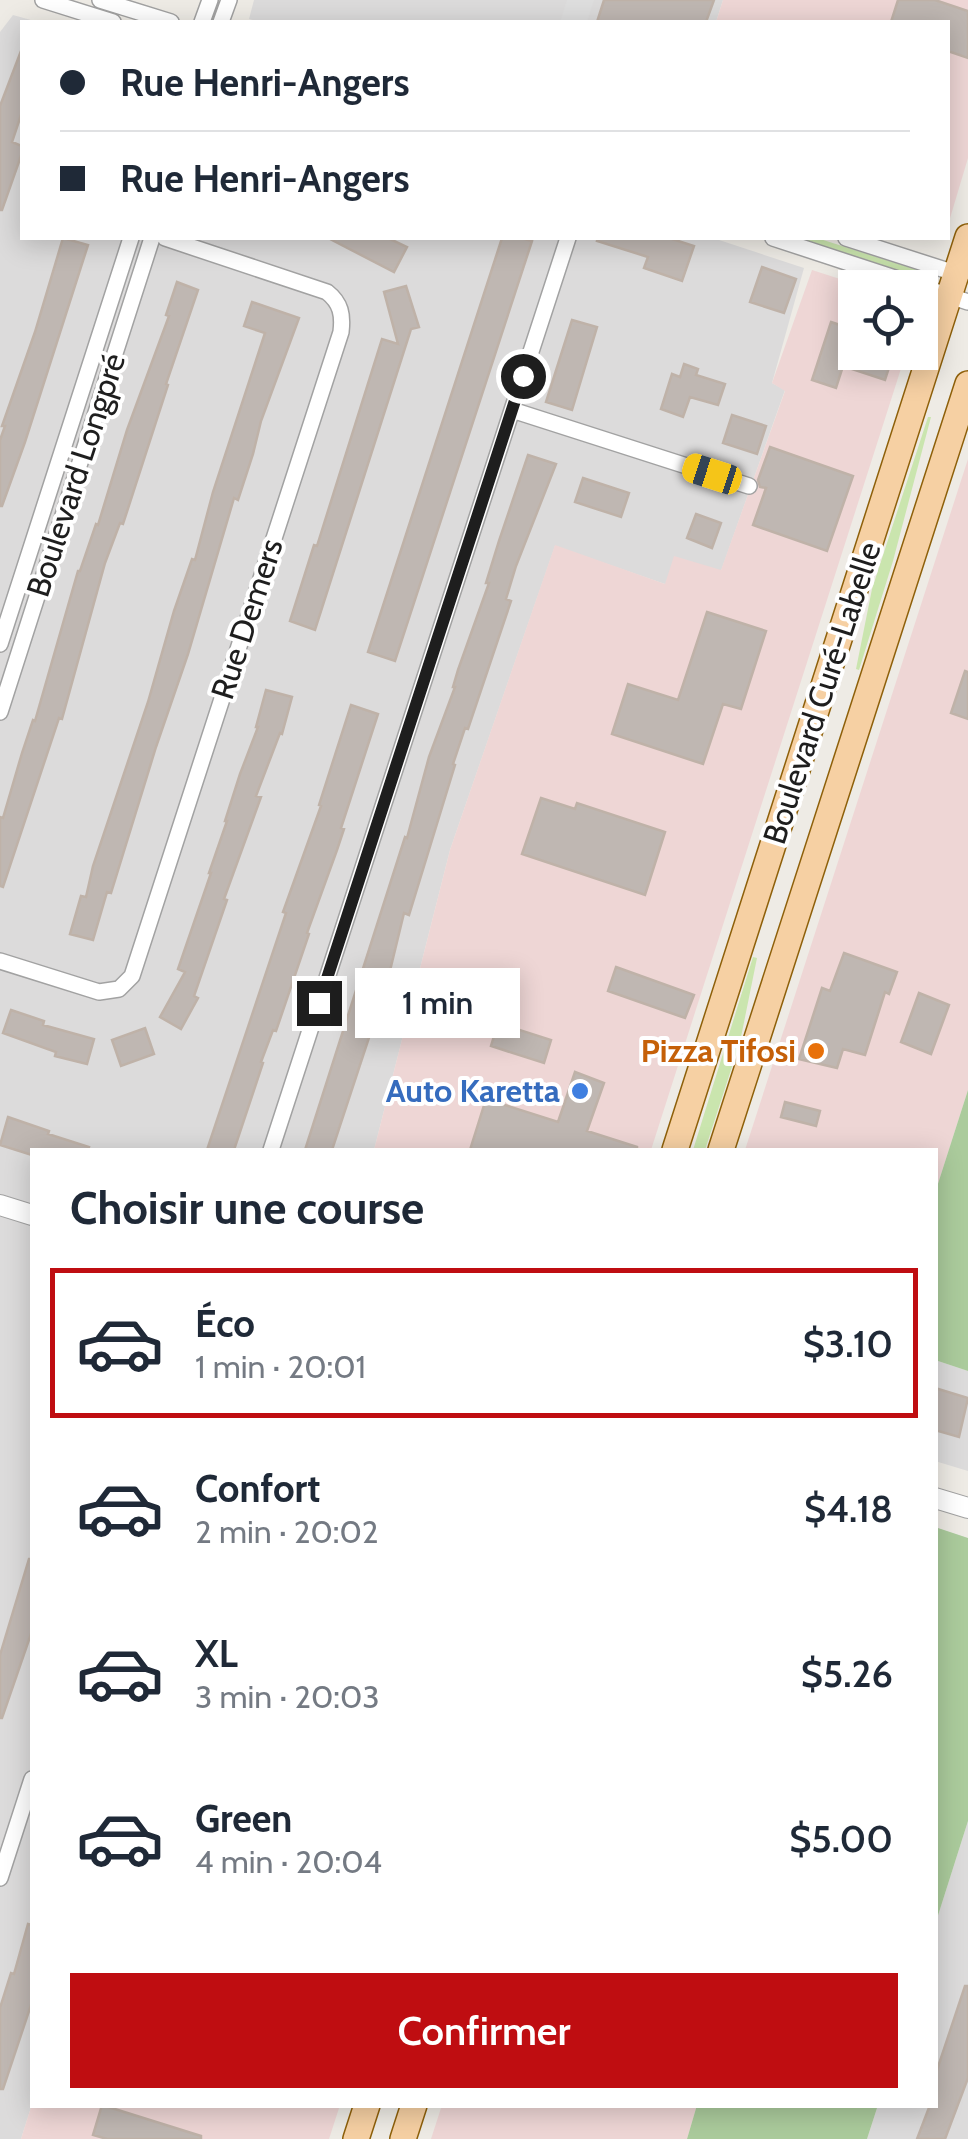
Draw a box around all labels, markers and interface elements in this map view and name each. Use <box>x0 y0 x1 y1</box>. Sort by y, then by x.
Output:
text: Rue Henri-Angers <box>120 59 410 106</box>
text: Rue Henri-Angers <box>120 155 410 202</box>
map controls <box>838 270 938 370</box>
button: locate <box>838 270 938 370</box>
street label: Boulevard Longpré <box>18 348 133 602</box>
route start <box>501 354 546 399</box>
car <box>679 450 745 498</box>
street label: Rue Demers <box>202 534 291 704</box>
street label: Boulevard Curé-Labelle <box>754 537 889 849</box>
callout: 1 min <box>354 968 519 1038</box>
route end <box>297 981 342 1026</box>
text: 1 min <box>402 983 473 1022</box>
place label: Pizza Tifosi <box>641 1031 796 1070</box>
marker: Pizza Tifosi <box>805 1040 827 1062</box>
place label: Auto Karetta <box>386 1071 560 1110</box>
marker: Auto Karetta <box>569 1080 591 1102</box>
text: Choisir une course <box>70 1181 424 1235</box>
icon: car <box>75 1298 165 1388</box>
text: Éco <box>195 1300 255 1347</box>
text: $3.10 <box>803 1320 893 1367</box>
text: 1 min · 20:01 <box>195 1347 366 1386</box>
icon: car <box>75 1463 165 1553</box>
text: Confort <box>195 1465 320 1512</box>
text: $4.18 <box>804 1485 893 1532</box>
text: 2 min · 20:02 <box>195 1512 379 1551</box>
icon: car <box>75 1628 165 1718</box>
text: XL <box>195 1630 238 1677</box>
text: $5.26 <box>801 1650 893 1697</box>
text: 3 min · 20:03 <box>195 1677 380 1716</box>
icon: car <box>75 1793 165 1883</box>
text: Green <box>195 1795 292 1842</box>
text: $5.00 <box>789 1815 893 1862</box>
text: 4 min · 20:04 <box>195 1842 382 1881</box>
button: Confirmer <box>70 1973 898 2088</box>

